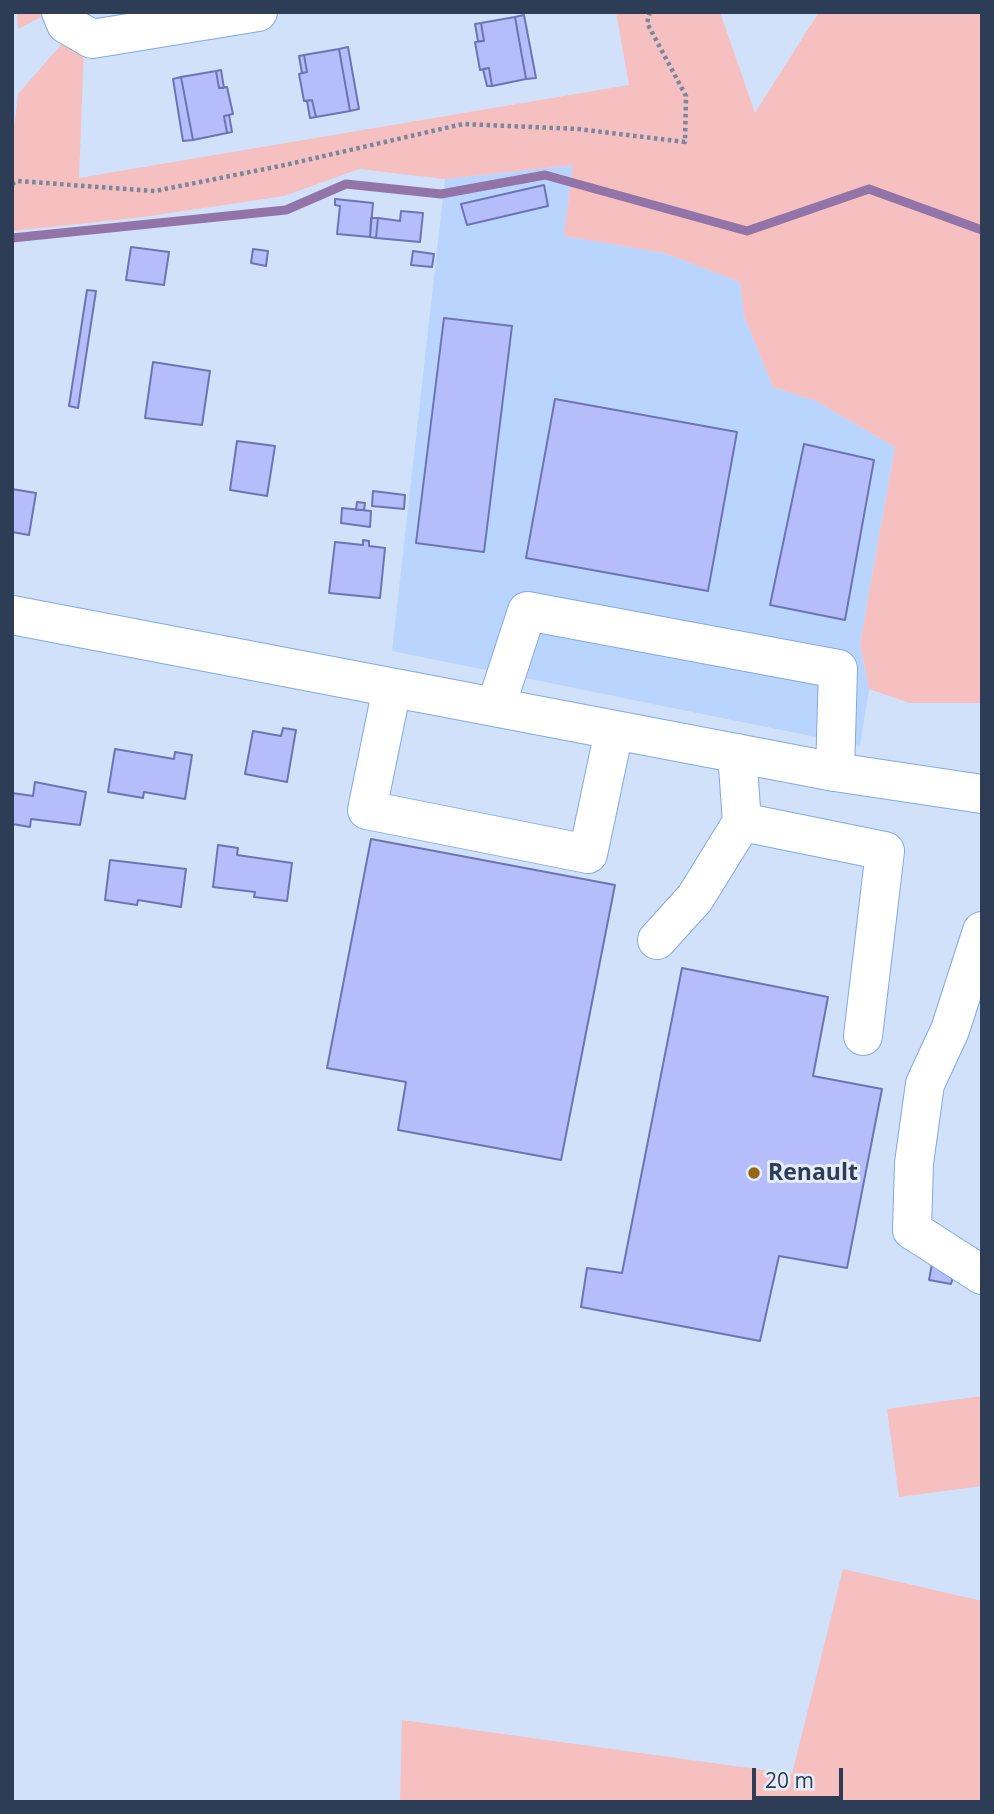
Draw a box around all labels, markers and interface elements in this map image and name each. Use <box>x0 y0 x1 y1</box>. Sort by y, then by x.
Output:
place label: Renault <box>768 1159 858 1187</box>
marker: Renault <box>746 1165 762 1181</box>
scale bar <box>756 1755 847 1799</box>
text: 20 m <box>765 1766 814 1794</box>

